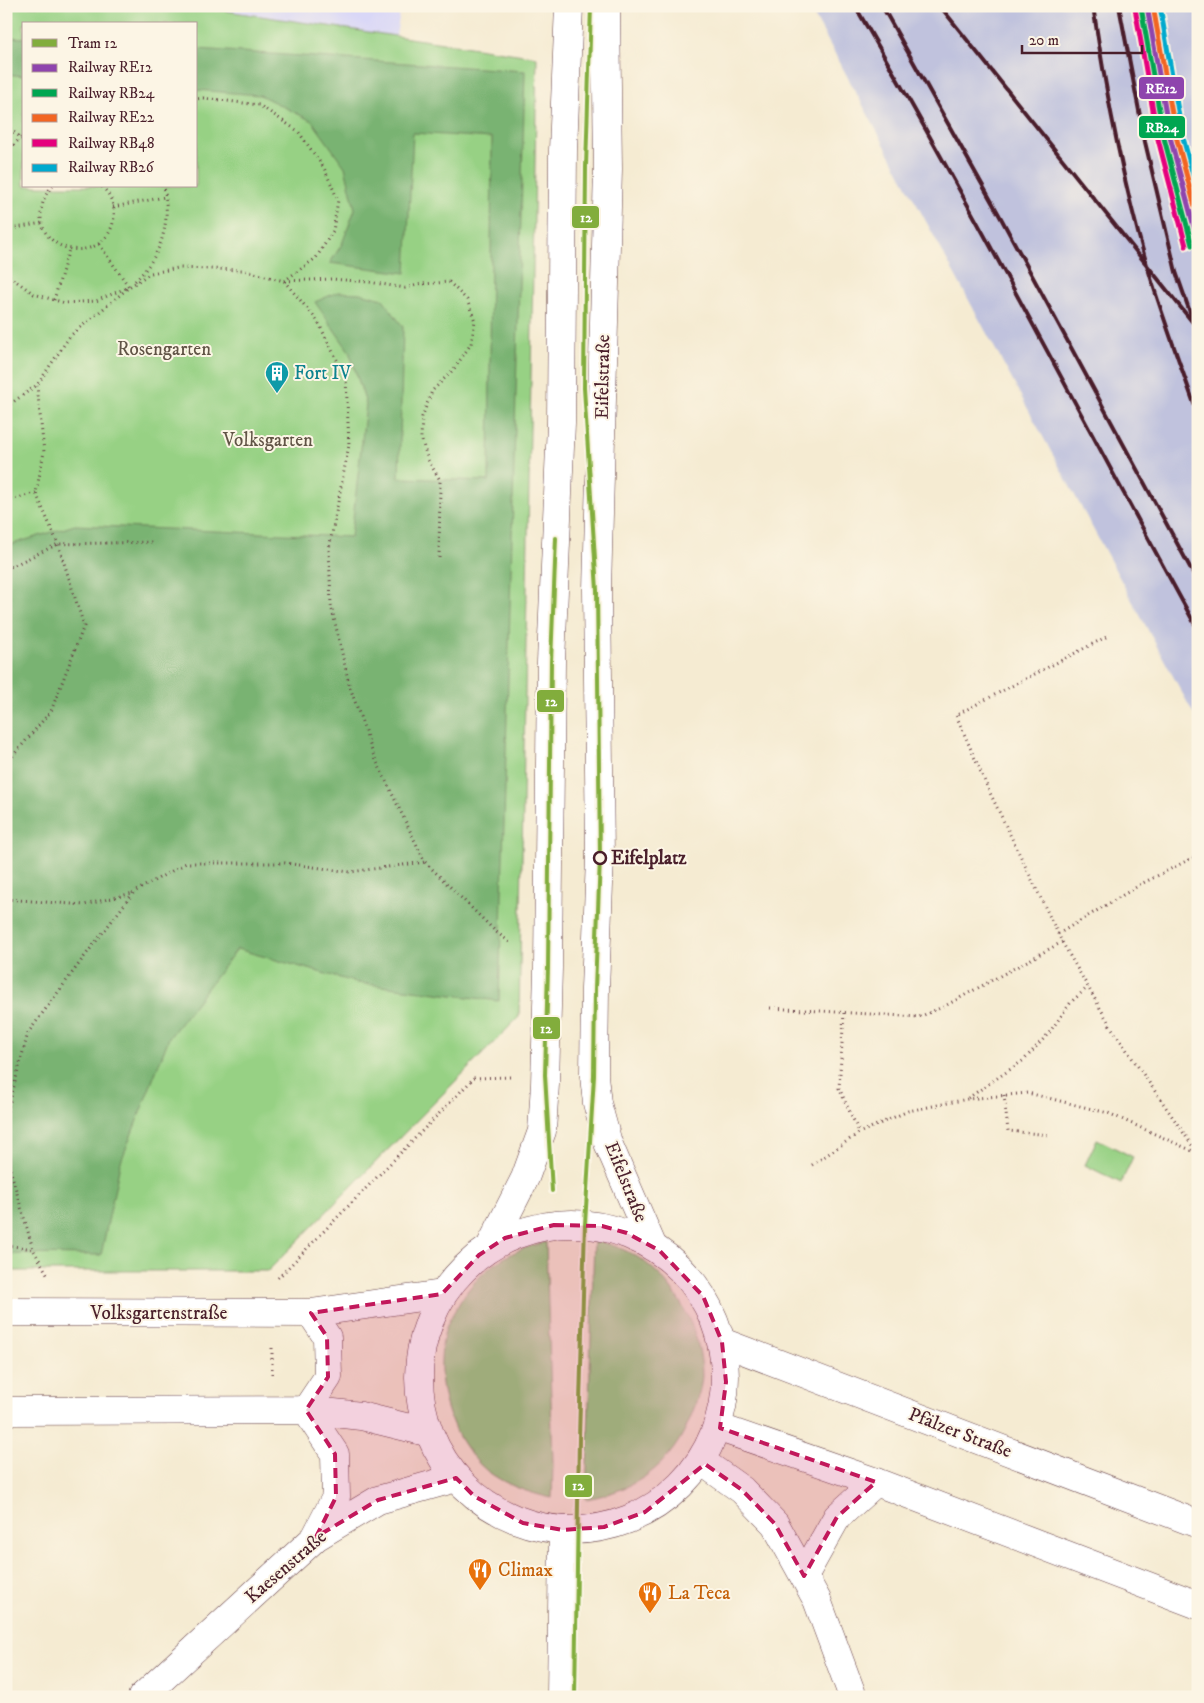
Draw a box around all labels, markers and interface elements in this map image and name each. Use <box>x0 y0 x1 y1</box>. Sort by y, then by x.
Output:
legend <box>22 22 198 188</box>
scale bar <box>1022 22 1142 54</box>
text: 20 m <box>1029 31 1059 50</box>
text: Tram 12 <box>68 34 118 53</box>
text: Railway RE12 <box>68 58 153 77</box>
line badge: RE12 <box>1138 76 1185 100</box>
text: RE12 <box>1145 80 1178 98</box>
text: Railway RB24 <box>68 84 155 103</box>
text: Railway RE22 <box>68 108 155 127</box>
line badge: RB24 <box>1138 115 1186 139</box>
text: RB24 <box>1145 119 1179 137</box>
text: Railway RB48 <box>68 134 154 153</box>
text: Railway RB26 <box>68 158 155 177</box>
line badge: 12 <box>571 205 600 229</box>
text: 12 <box>580 209 593 227</box>
street label: Eifelstraße <box>591 334 615 420</box>
park label: Rosengarten <box>117 338 211 361</box>
building icon: Fort IV <box>264 360 290 394</box>
place label: Fort IV <box>294 362 352 385</box>
park label: Volksgarten <box>222 429 313 452</box>
line badge: 12 <box>536 689 565 713</box>
text: 12 <box>545 693 558 711</box>
place label: Eifelplatz <box>611 847 687 870</box>
marker: Eifelplatz <box>593 851 607 865</box>
line badge: 12 <box>532 1016 561 1040</box>
text: 12 <box>540 1020 553 1038</box>
street label: Eifelstraße <box>599 1138 653 1226</box>
street label: Volksgartenstraße <box>90 1302 228 1325</box>
street label: Pfälzer Straße <box>905 1403 1015 1463</box>
line badge: 12 <box>564 1474 593 1498</box>
text: 12 <box>572 1477 585 1495</box>
street label: Kaesenstraße <box>241 1525 332 1609</box>
restaurant icon: Climax <box>467 1557 493 1591</box>
place label: Climax <box>498 1559 554 1582</box>
restaurant icon: La Teca <box>637 1580 663 1614</box>
place label: La Teca <box>668 1582 730 1605</box>

